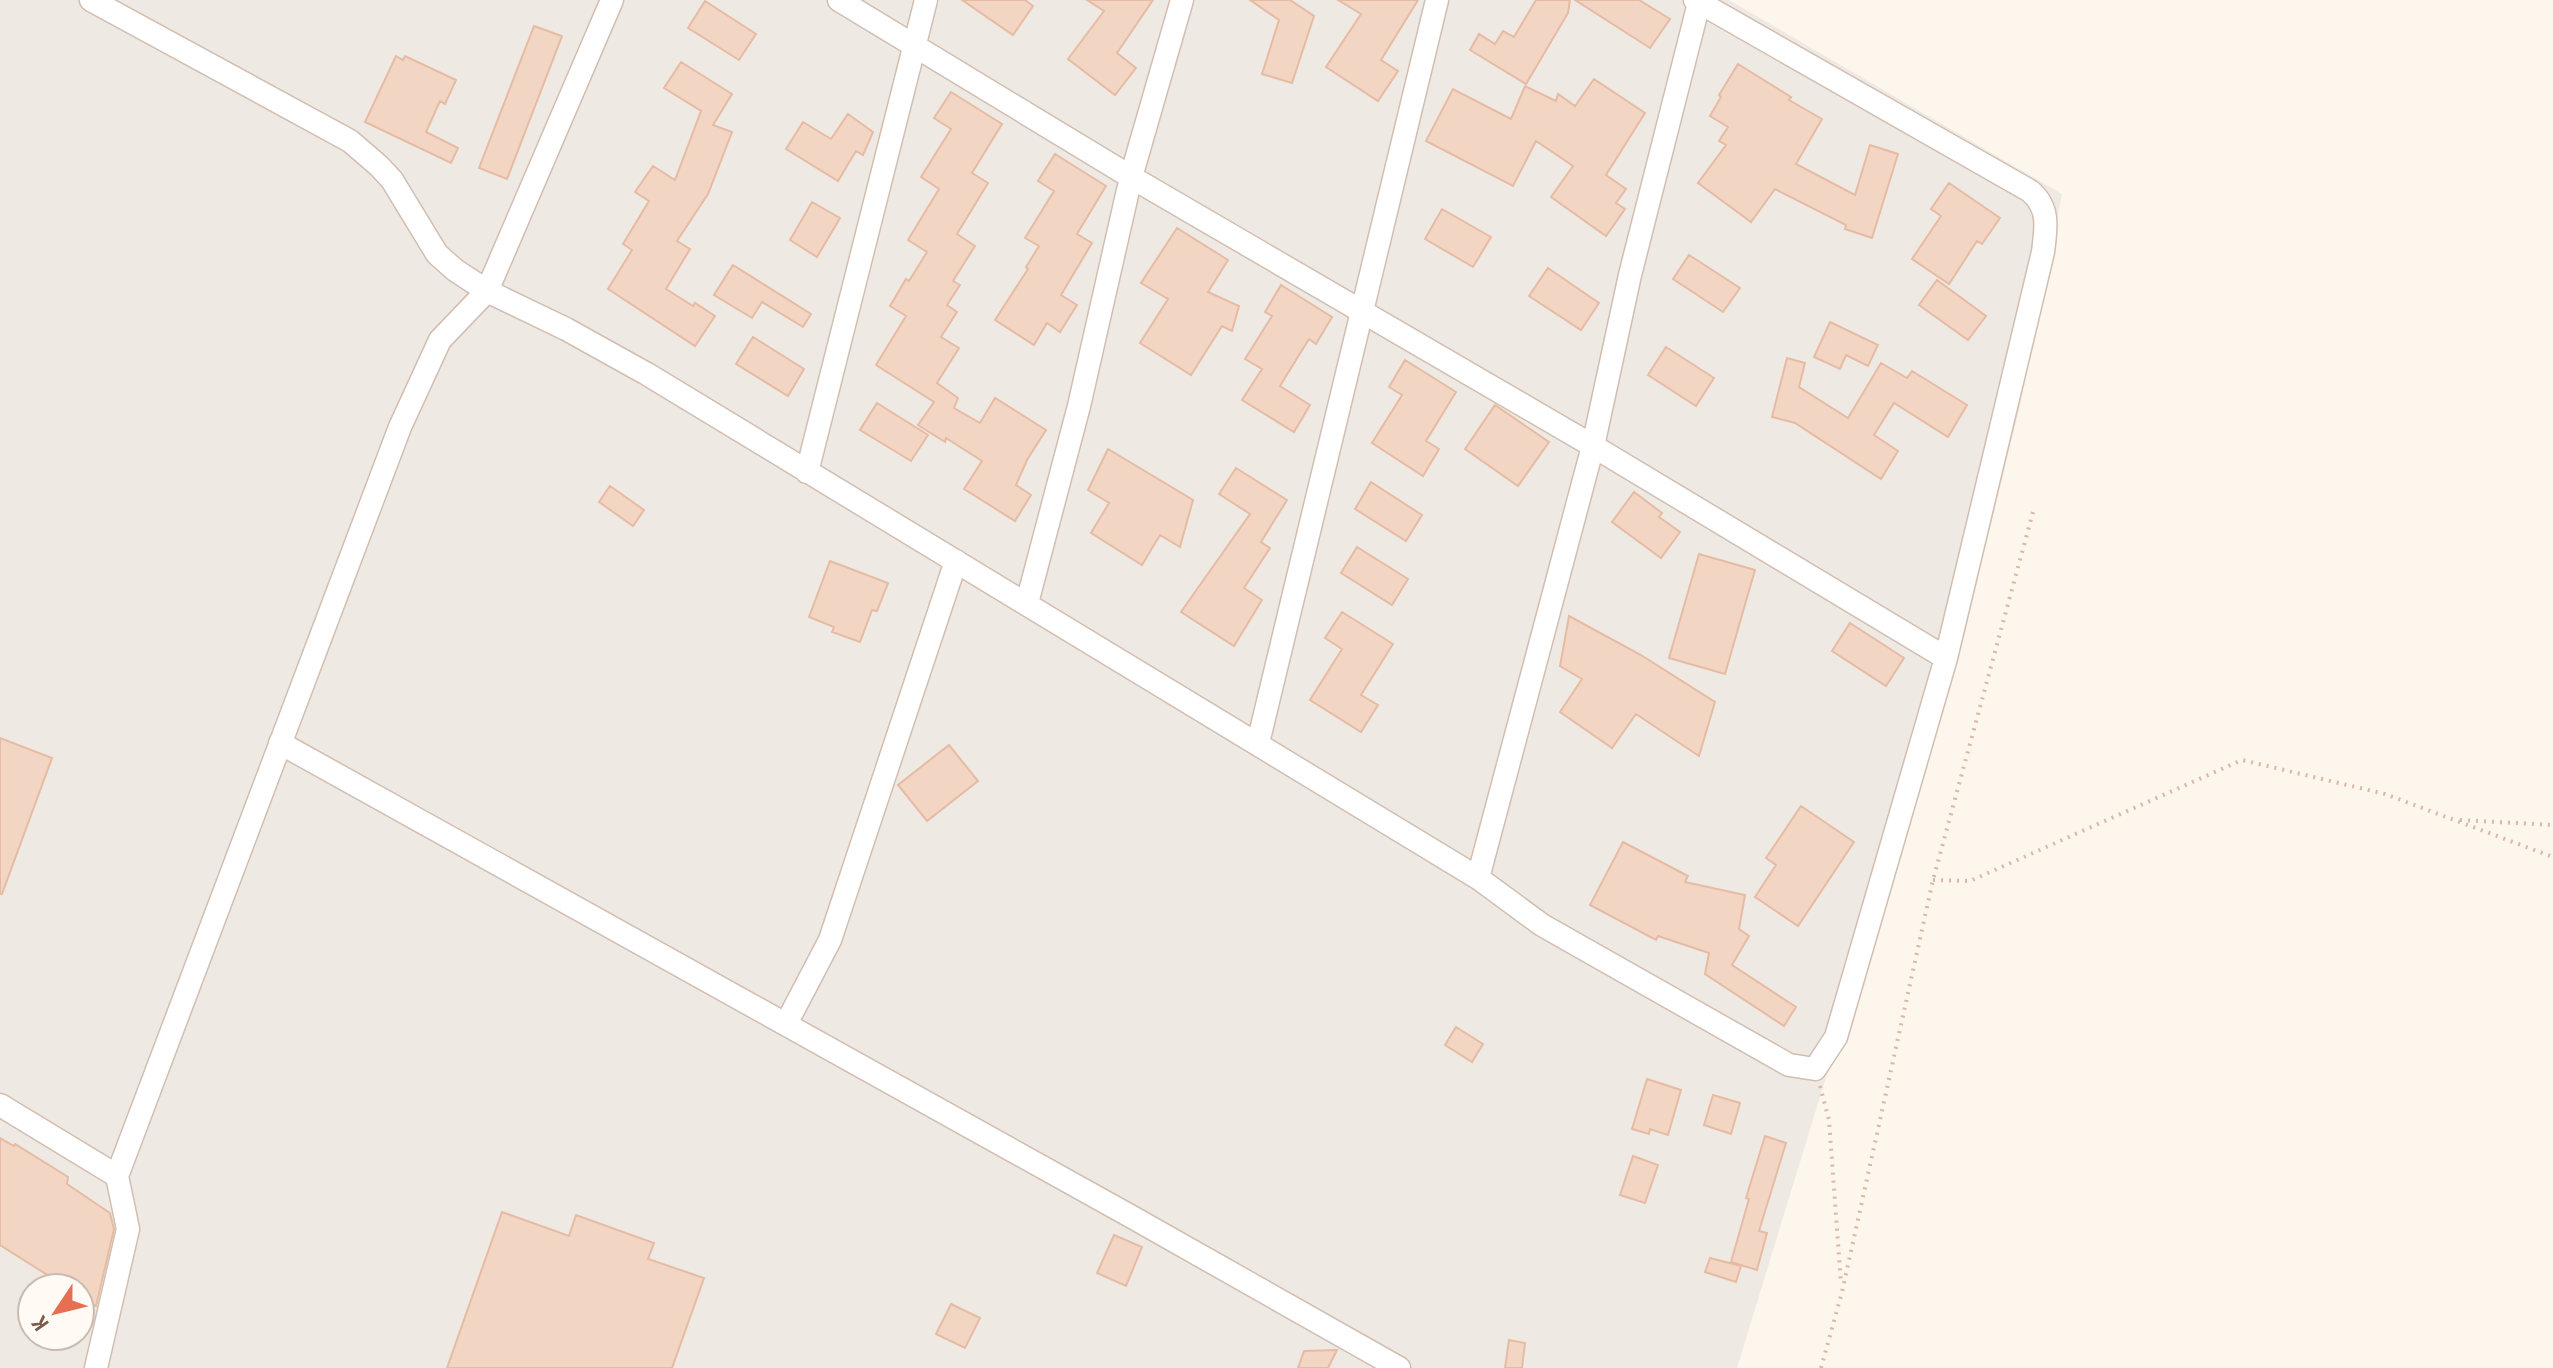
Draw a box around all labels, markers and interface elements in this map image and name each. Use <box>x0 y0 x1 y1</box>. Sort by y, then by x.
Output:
north arrow <box>16 1272 96 1352</box>
text: K <box>25 1310 54 1336</box>

